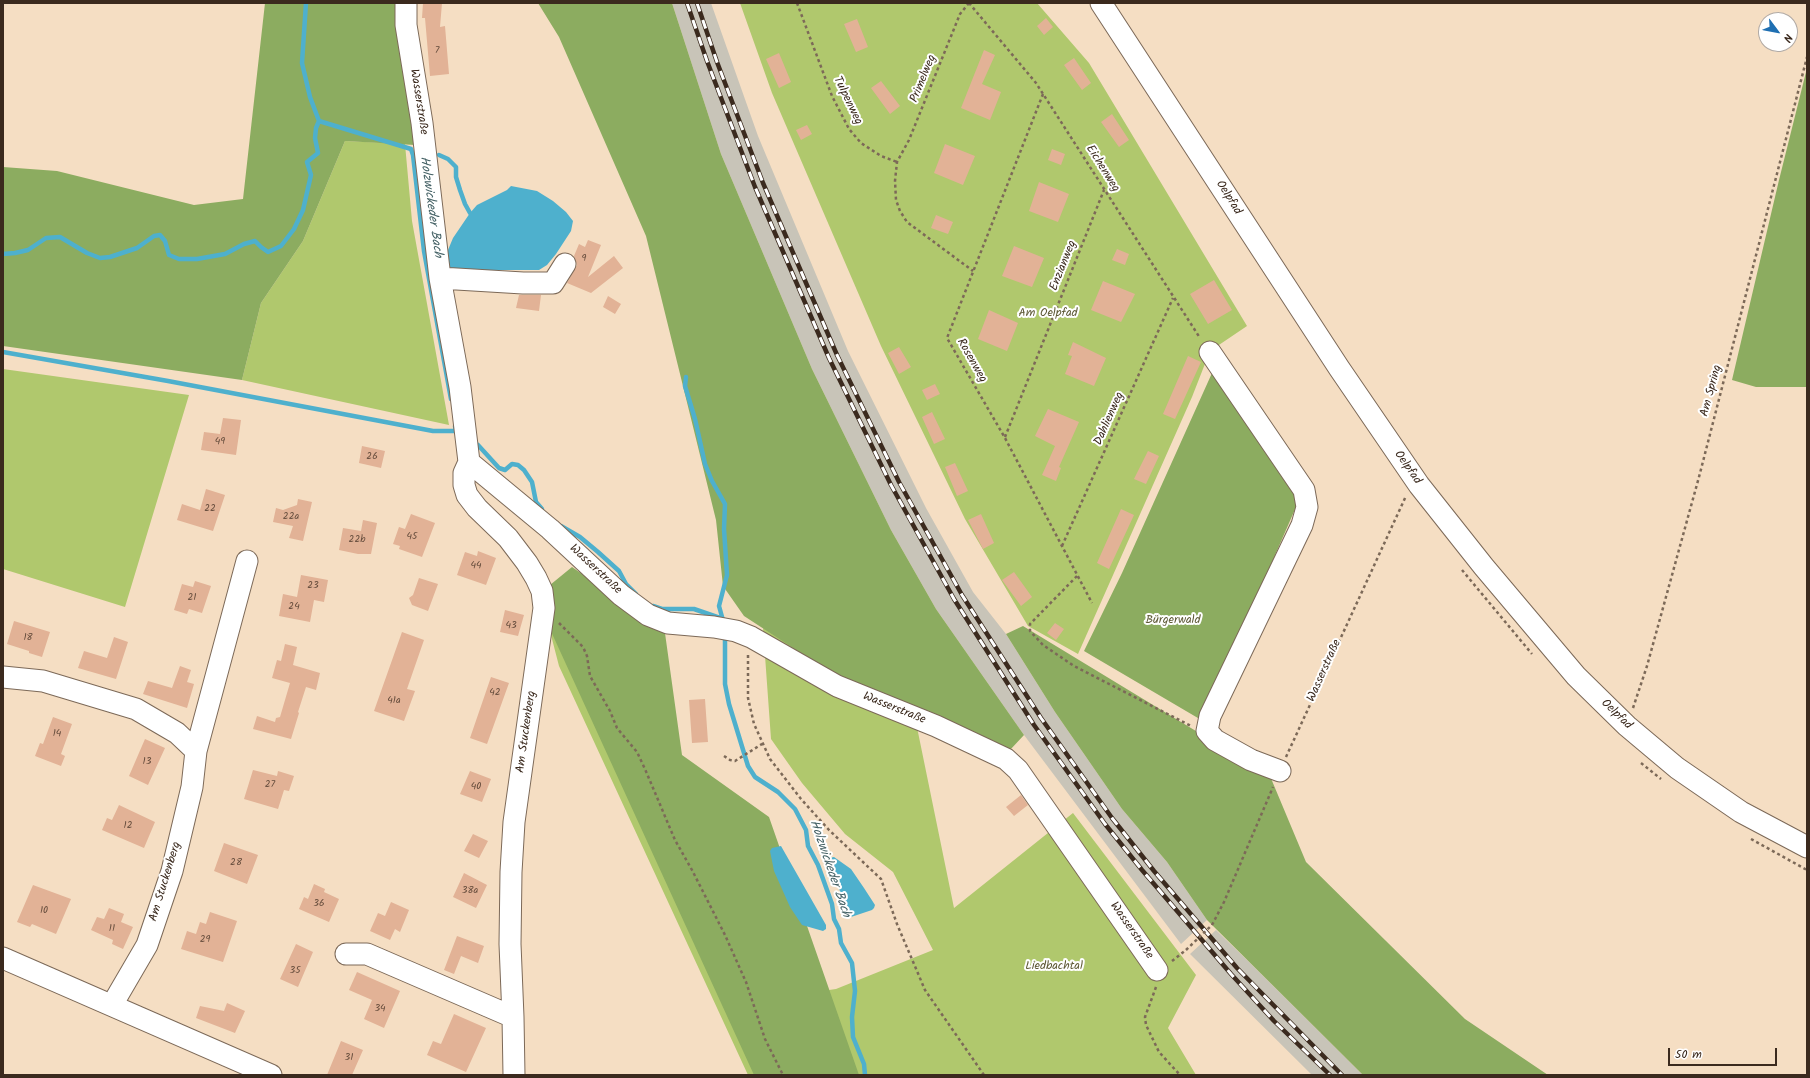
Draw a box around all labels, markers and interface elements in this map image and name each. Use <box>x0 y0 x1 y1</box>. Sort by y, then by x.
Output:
north arrow <box>1758 12 1798 52</box>
text: N <box>1778 30 1797 46</box>
house number: 7 <box>435 45 439 57</box>
street label: Primelweg <box>908 53 940 105</box>
street label: Wasserstraße <box>406 68 430 136</box>
street label: Tulpenweg <box>829 75 865 127</box>
street label: Eichenweg <box>1082 143 1122 195</box>
water label: Holzwickeder Bach <box>415 155 445 259</box>
street label: Oelpfad <box>1212 178 1244 218</box>
street label: Enzianweg <box>1047 239 1081 293</box>
house number: 9 <box>582 253 586 265</box>
park label: Am Oelpfad <box>1018 307 1078 321</box>
street label: Rosenweg <box>953 336 989 386</box>
street label: Am Spring <box>1698 364 1726 418</box>
street label: Dahlienweg <box>1092 390 1128 448</box>
house number: 49 <box>215 436 225 448</box>
street label: Oelpfad <box>1390 448 1424 488</box>
house number: 26 <box>366 451 378 463</box>
house number: 22 <box>204 503 216 515</box>
house number: 22a <box>283 511 299 523</box>
house number: 45 <box>407 531 417 543</box>
house number: 22b <box>349 534 365 546</box>
street label: Wasserstraße <box>566 542 624 598</box>
house number: 44 <box>470 560 482 572</box>
house number: 23 <box>307 580 319 592</box>
house number: 21 <box>188 592 196 604</box>
house number: 24 <box>288 601 300 613</box>
park label: Bürgerwald <box>1145 614 1201 628</box>
house number: 43 <box>505 620 517 632</box>
house number: 18 <box>23 632 33 644</box>
street label: Wasserstraße <box>1305 638 1345 704</box>
house number: 42 <box>489 687 501 699</box>
street label: Am Stuckenberg <box>514 690 540 774</box>
street label: Wasserstraße <box>861 690 927 728</box>
house number: 41a <box>387 695 401 707</box>
street label: Oelpfad <box>1597 697 1635 733</box>
house number: 14 <box>53 728 61 740</box>
house number: 13 <box>143 756 151 768</box>
house number: 27 <box>265 779 275 791</box>
house number: 40 <box>471 781 481 793</box>
water label: Holzwickeder Bach <box>805 818 853 920</box>
house number: 12 <box>124 820 132 832</box>
street label: Am Stuckenberg <box>147 840 185 924</box>
house number: 28 <box>230 857 242 869</box>
house number: 38a <box>462 885 478 897</box>
house number: 36 <box>313 898 325 910</box>
street label: Wasserstraße <box>1106 900 1156 962</box>
house number: 10 <box>40 905 48 917</box>
house number: 11 <box>109 923 115 935</box>
house number: 29 <box>200 934 210 946</box>
park label: Liedbachtal <box>1025 960 1083 974</box>
house number: 35 <box>289 965 301 977</box>
house number: 34 <box>374 1003 386 1015</box>
scale bar <box>1670 1040 1779 1066</box>
text: 50 m <box>1675 1045 1702 1064</box>
house number: 31 <box>345 1052 353 1064</box>

